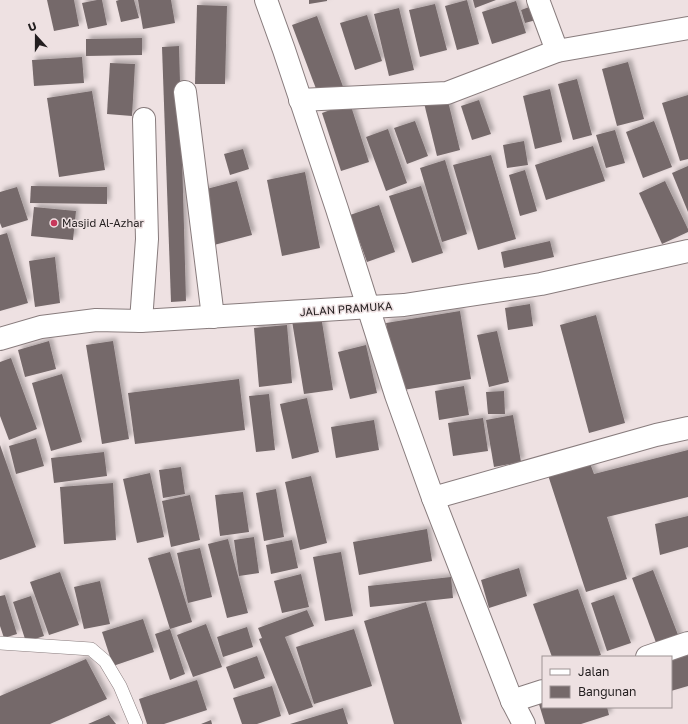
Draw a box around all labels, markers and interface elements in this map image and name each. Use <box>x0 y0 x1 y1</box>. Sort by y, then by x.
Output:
north arrow <box>16 16 56 56</box>
text: U <box>26 19 38 34</box>
place label: Masjid Al-Azhar <box>62 216 144 229</box>
marker: Masjid Al-Azhar <box>49 218 59 228</box>
street label: JALAN PRAMUKA <box>299 299 393 318</box>
legend <box>542 656 672 708</box>
text: Jalan <box>578 664 609 679</box>
text: Bangunan <box>578 684 636 699</box>

